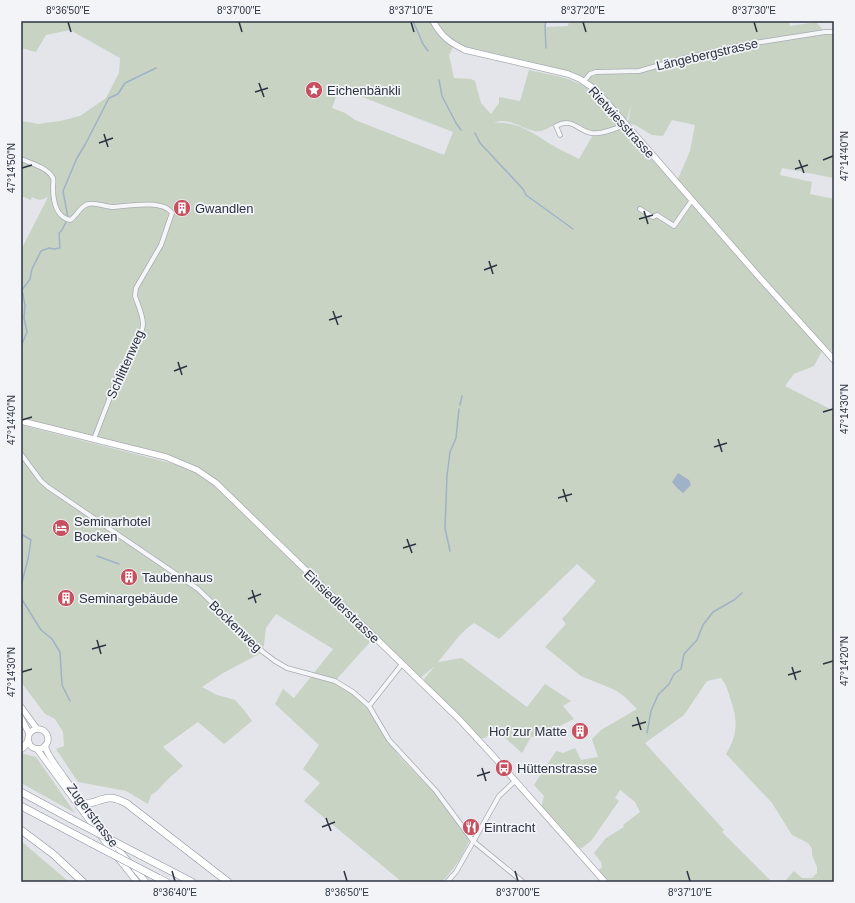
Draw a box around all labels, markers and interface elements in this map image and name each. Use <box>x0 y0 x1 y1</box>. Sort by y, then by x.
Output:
text: 8°36'50"E <box>46 5 90 16</box>
text: 8°37'00"E <box>217 5 261 16</box>
text: 8°37'10"E <box>389 5 433 16</box>
text: 8°37'20"E <box>561 5 605 16</box>
text: 8°37'30"E <box>732 5 776 16</box>
street label: Längebergstrasse <box>655 35 760 74</box>
place icon: Eichenbänkli <box>304 80 324 100</box>
place label: Eichenbänkli <box>327 83 401 98</box>
street label: Rietwiesstrasse <box>586 83 658 161</box>
text: 47°14'40"N <box>839 131 850 181</box>
text: 47°14'50"N <box>6 143 17 193</box>
building icon: Gwandlen <box>172 198 192 218</box>
place label: Gwandlen <box>195 201 254 216</box>
street label: Schlittenweg <box>104 327 147 401</box>
text: 47°14'30"N <box>839 384 850 434</box>
text: 47°14'40"N <box>6 395 17 445</box>
place label: Seminarhotel Bocken <box>74 514 151 544</box>
hotel icon: Seminarhotel Bocken <box>51 518 71 538</box>
building icon: Taubenhaus <box>119 567 139 587</box>
street label: Einsiedlerstrasse <box>301 567 382 646</box>
place label: Taubenhaus <box>142 570 213 585</box>
building icon: Seminargebäude <box>56 588 76 608</box>
place label: Seminargebäude <box>79 591 178 606</box>
street label: Bockenweg <box>206 598 265 655</box>
text: 47°14'20"N <box>839 636 850 686</box>
text: 47°14'30"N <box>6 647 17 697</box>
building icon: Hof zur Matte <box>570 721 590 741</box>
place label: Hof zur Matte <box>489 724 567 739</box>
bus stop icon: Hüttenstrasse <box>494 758 514 778</box>
place label: Hüttenstrasse <box>517 761 597 776</box>
street label: Zugerstrasse <box>64 780 121 850</box>
restaurant icon: Eintracht <box>461 817 481 837</box>
place label: Eintracht <box>484 820 536 835</box>
text: 8°36'40"E <box>153 887 197 898</box>
text: 8°36'50"E <box>325 887 369 898</box>
text: 8°37'00"E <box>496 887 540 898</box>
text: 8°37'10"E <box>668 887 712 898</box>

